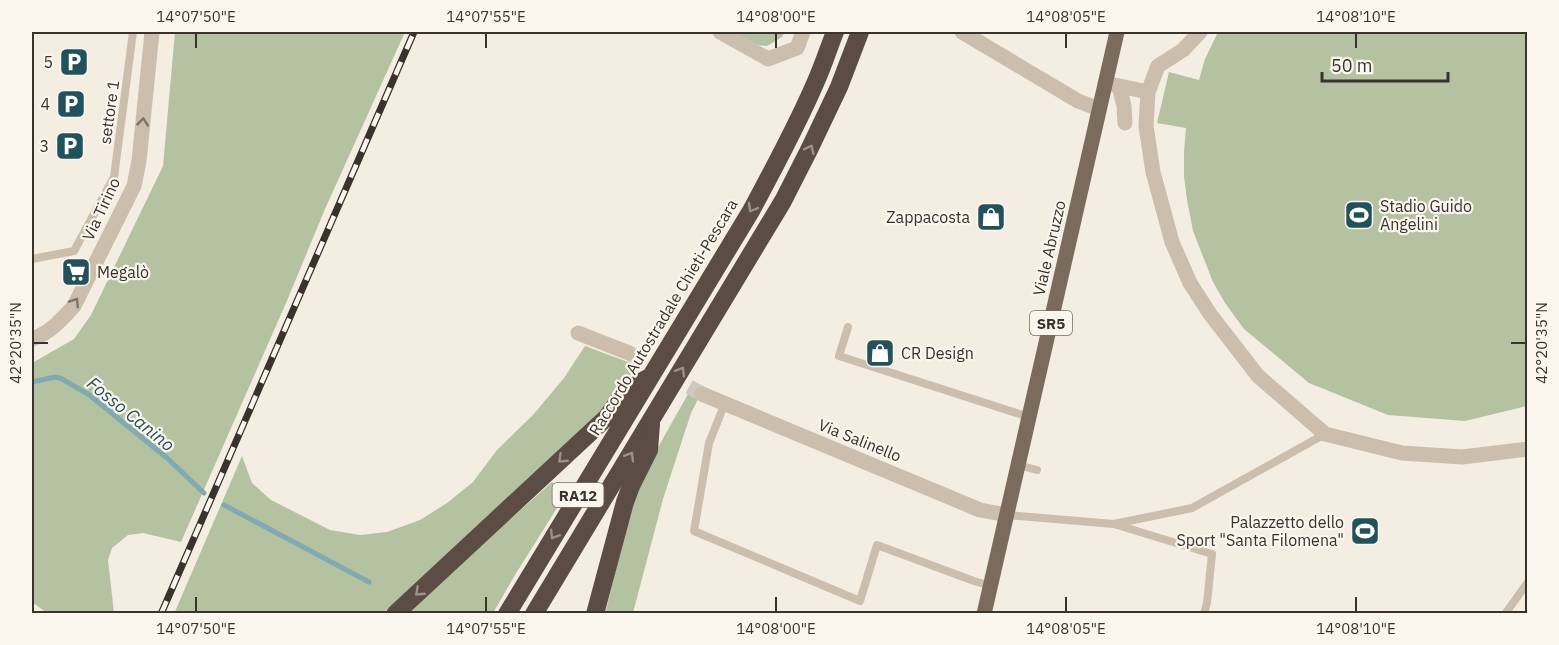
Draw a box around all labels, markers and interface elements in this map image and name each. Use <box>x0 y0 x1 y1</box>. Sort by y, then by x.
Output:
text: 14°07'50"E <box>156 7 236 26</box>
text: 14°07'55"E <box>446 7 526 26</box>
text: 14°08'00"E <box>736 7 816 26</box>
text: 14°08'05"E <box>1026 7 1106 26</box>
text: 14°08'10"E <box>1316 7 1396 26</box>
scale bar <box>1322 45 1448 83</box>
parking icon: 5 <box>58 46 90 78</box>
place label: 5 <box>43 52 53 72</box>
text: 50 m <box>1331 54 1373 77</box>
street label: settore 1 <box>95 79 123 145</box>
parking icon: 4 <box>55 88 87 120</box>
place label: 4 <box>40 94 50 114</box>
one-way arrow <box>136 118 149 127</box>
parking icon: 3 <box>54 130 86 162</box>
place label: 3 <box>39 136 49 156</box>
one-way arrow <box>802 145 814 156</box>
street label: Via Tirino <box>78 174 124 244</box>
street label: Raccordo Autostradale Chieti-Pescara <box>584 195 742 439</box>
place label: Stadio Guido Angelini <box>1380 196 1472 234</box>
street label: Viale Abruzzo <box>1028 198 1070 298</box>
sports icon: Stadio Guido Angelini <box>1343 199 1375 231</box>
shop icon: Zappacosta <box>975 201 1007 233</box>
one-way arrow <box>748 202 759 212</box>
place label: Zappacosta <box>886 207 970 227</box>
supermarket icon: Megalò <box>60 256 92 288</box>
place label: Megalò <box>97 262 149 282</box>
one-way arrow <box>68 298 79 309</box>
text: 42°20'35"N <box>6 302 25 384</box>
text: 42°20'35"N <box>1532 302 1551 384</box>
road number: SR5 <box>1030 311 1072 335</box>
shop icon: CR Design <box>864 337 896 369</box>
place label: CR Design <box>901 343 974 363</box>
one-way arrow <box>674 367 686 377</box>
water label: Fosso Canino <box>82 372 180 456</box>
street label: Via Salinello <box>816 414 904 466</box>
one-way arrow <box>558 452 568 463</box>
one-way arrow <box>622 452 634 462</box>
road number: RA12 <box>552 483 604 507</box>
place label: Palazzetto dello Sport "Santa Filomena" <box>1176 512 1344 550</box>
sports icon: Palazzetto dello Sport "Santa Filomena" <box>1349 515 1381 547</box>
one-way arrow <box>550 529 562 539</box>
one-way arrow <box>415 585 426 596</box>
text: 14°07'50"E <box>156 619 236 638</box>
text: 14°07'55"E <box>446 619 526 638</box>
text: 14°08'00"E <box>736 619 816 638</box>
text: 14°08'05"E <box>1026 619 1106 638</box>
text: 14°08'10"E <box>1316 619 1396 638</box>

